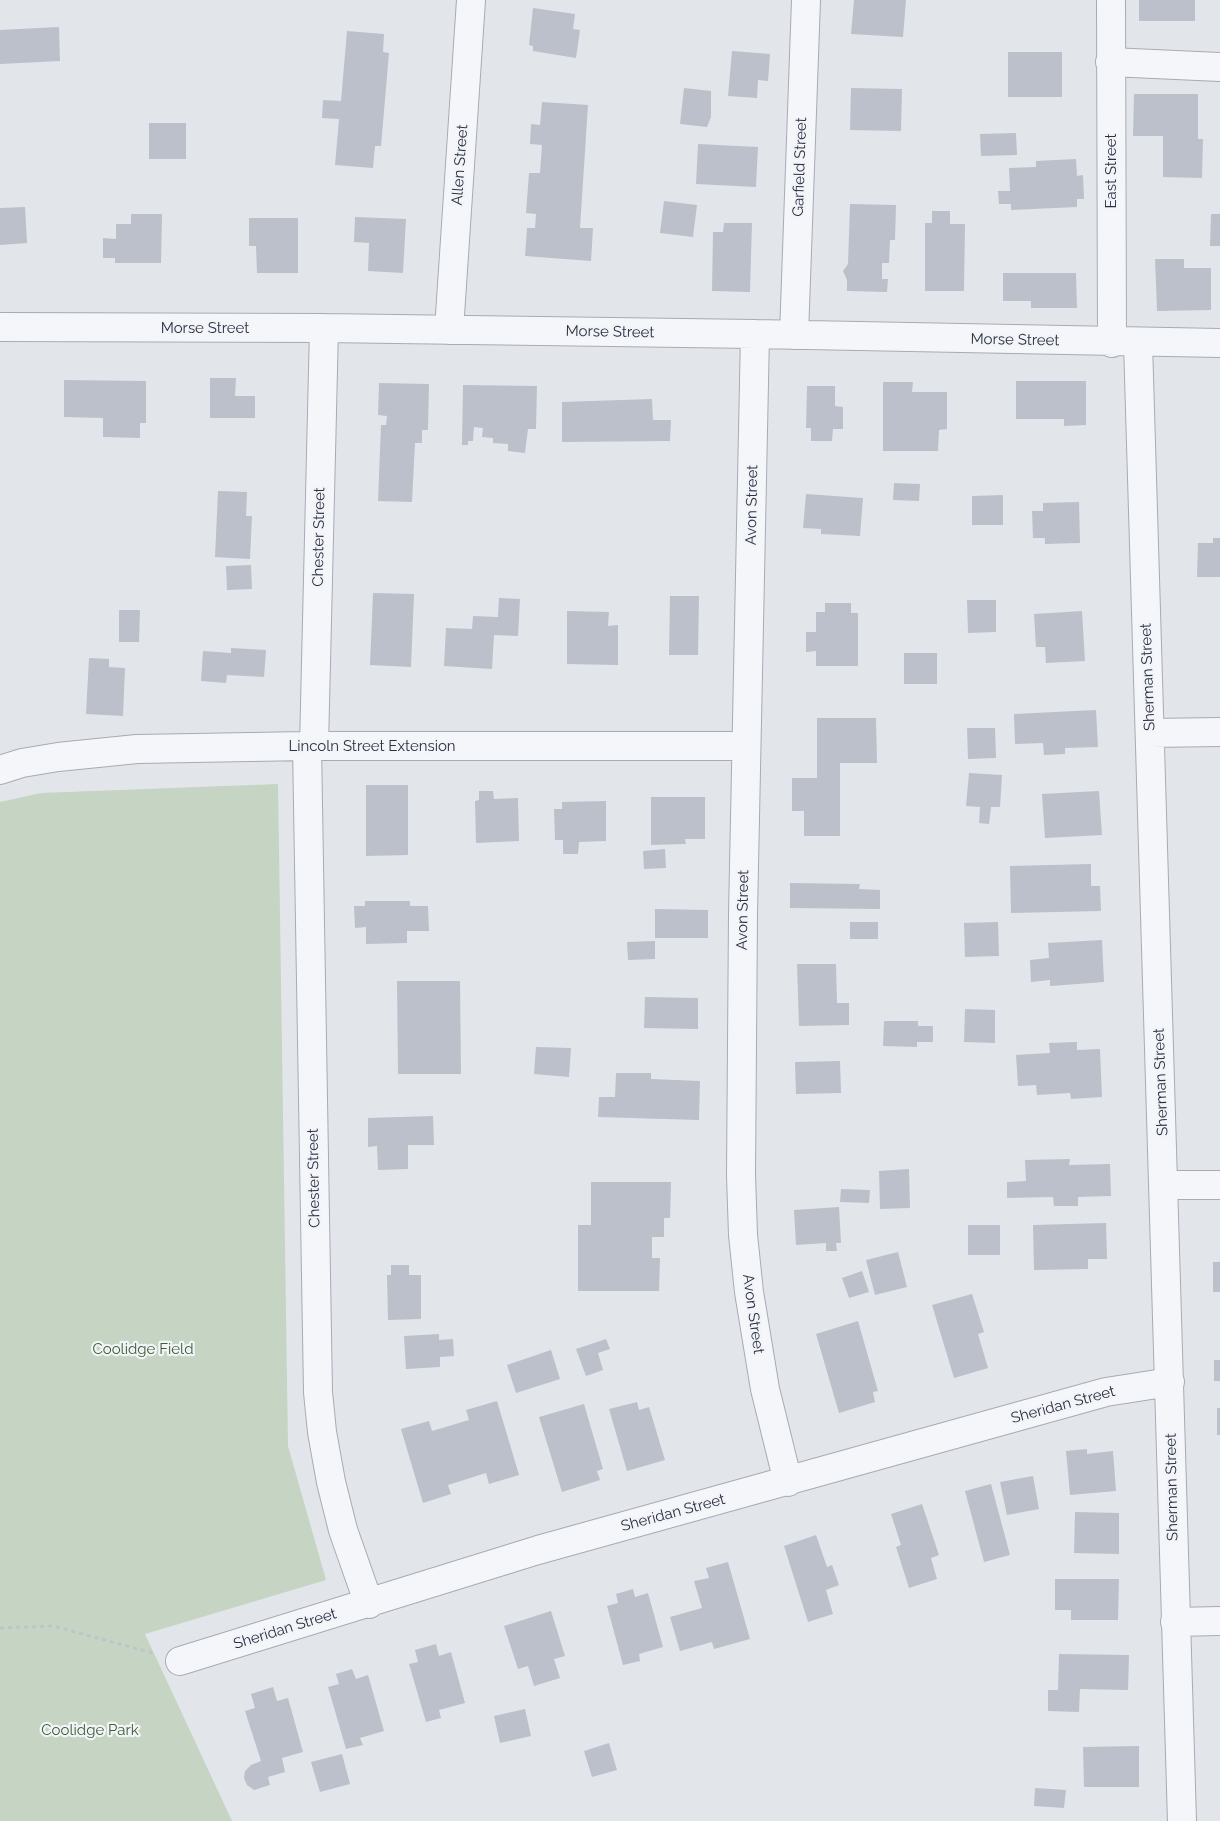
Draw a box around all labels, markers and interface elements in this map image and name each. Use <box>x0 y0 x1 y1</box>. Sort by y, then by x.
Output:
street label: Garfield Street <box>789 117 811 217</box>
street label: Allen Street <box>448 124 472 206</box>
street label: East Street <box>1102 134 1120 208</box>
street label: Morse Street <box>161 319 249 337</box>
street label: Morse Street <box>566 322 654 342</box>
street label: Morse Street <box>971 330 1059 350</box>
street label: Avon Street <box>742 465 762 545</box>
street label: Chester Street <box>309 487 329 587</box>
street label: Sherman Street <box>1137 623 1159 731</box>
street label: Lincoln Street Extension <box>288 737 456 755</box>
street label: Avon Street <box>733 870 753 950</box>
street label: Sherman Street <box>1150 1028 1172 1136</box>
street label: Chester Street <box>304 1128 324 1228</box>
street label: Avon Street <box>738 1273 768 1355</box>
park label: Coolidge Field <box>92 1340 194 1358</box>
street label: Sheridan Street <box>1009 1382 1117 1428</box>
street label: Sherman Street <box>1162 1433 1182 1541</box>
street label: Sheridan Street <box>619 1490 727 1536</box>
street label: Sheridan Street <box>231 1605 339 1653</box>
park label: Coolidge Park <box>41 1721 139 1739</box>

